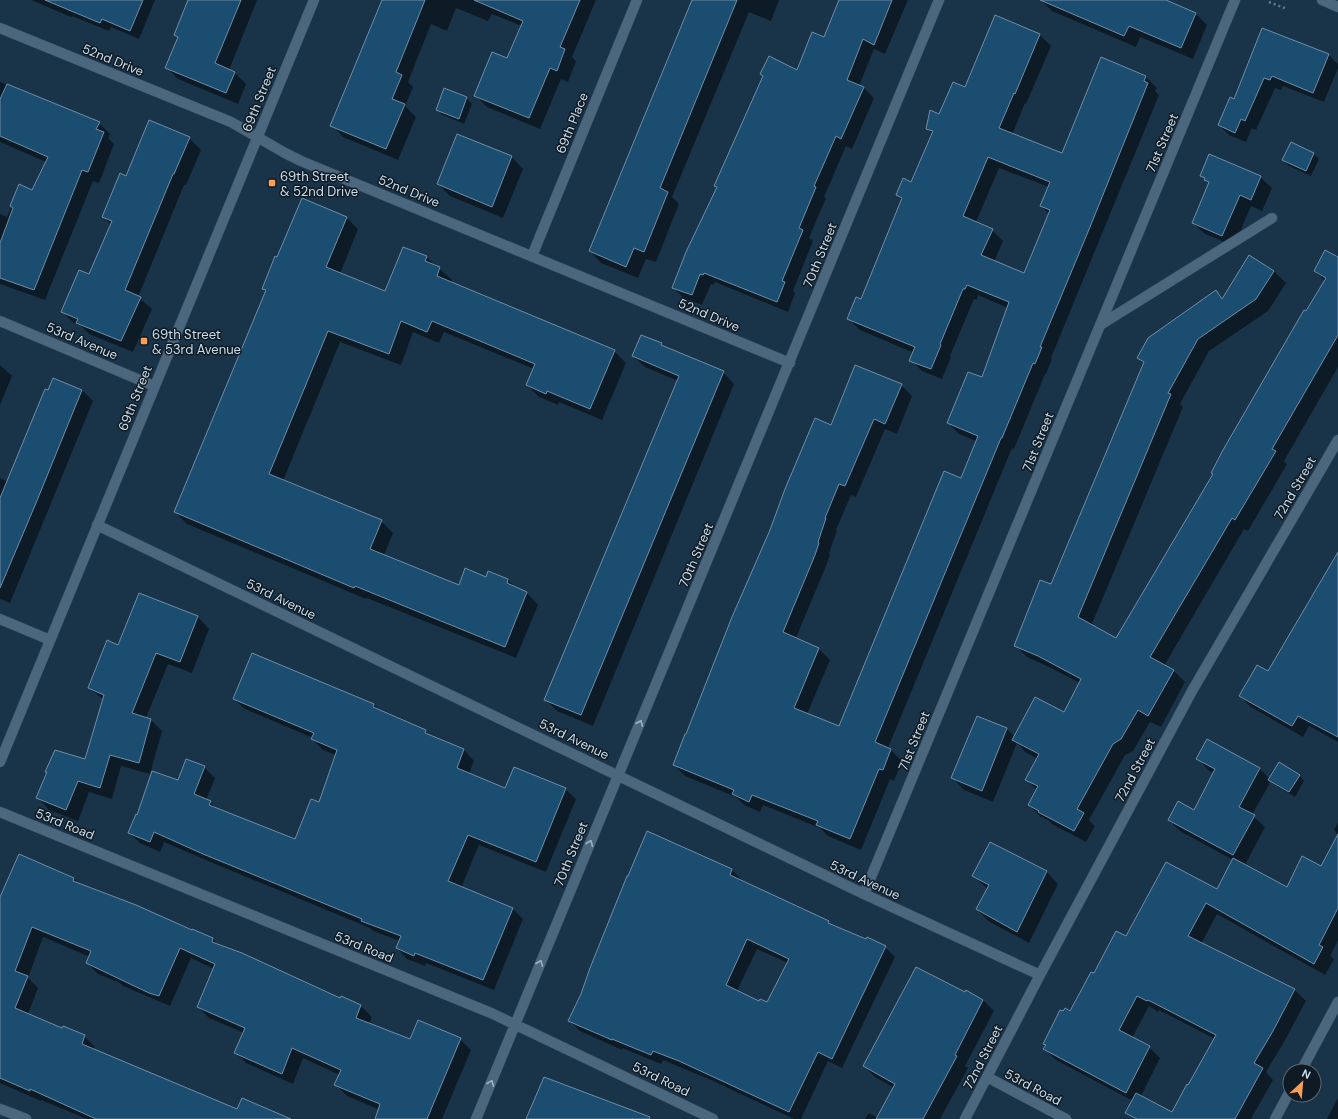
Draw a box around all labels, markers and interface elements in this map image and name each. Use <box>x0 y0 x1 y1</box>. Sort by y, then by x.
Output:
street label: 52nd Drive <box>80 40 146 80</box>
street label: 69th Street <box>238 64 280 134</box>
street label: 69th Place <box>552 90 592 156</box>
street label: 71st Street <box>1142 111 1182 175</box>
place label: 69th Street & 52nd Drive <box>280 168 358 200</box>
street label: 52nd Drive <box>376 171 442 211</box>
marker: 69th Street & 52nd Drive <box>267 178 277 188</box>
street label: 70th Street <box>799 220 841 290</box>
street label: 52nd Drive <box>676 294 742 336</box>
street label: 53rd Avenue <box>44 318 120 364</box>
place label: 69th Street & 53rd Avenue <box>152 326 241 358</box>
marker: 69th Street & 53rd Avenue <box>139 336 149 346</box>
street label: 69th Street <box>114 363 156 433</box>
street label: 71st Street <box>1018 410 1058 474</box>
street label: 72nd Street <box>1270 453 1320 523</box>
street label: 70th Street <box>675 520 717 590</box>
street label: 53rd Avenue <box>243 575 319 623</box>
street label: 71st Street <box>894 709 934 773</box>
street label: 53rd Avenue <box>536 715 612 763</box>
one-way arrow <box>635 719 643 726</box>
street label: 72nd Street <box>1111 735 1159 805</box>
street label: 53rd Road <box>33 804 97 844</box>
street label: 70th Street <box>550 819 592 889</box>
one-way arrow <box>585 839 593 847</box>
street label: 53rd Avenue <box>827 856 903 904</box>
street label: 53rd Road <box>332 927 396 967</box>
one-way arrow <box>536 959 544 966</box>
street label: 72nd Street <box>960 1022 1006 1092</box>
street label: 53rd Road <box>629 1058 693 1100</box>
north arrow <box>1282 1063 1322 1103</box>
street label: 53rd Road <box>1002 1065 1064 1109</box>
text: N <box>1300 1066 1313 1082</box>
one-way arrow <box>486 1079 494 1086</box>

